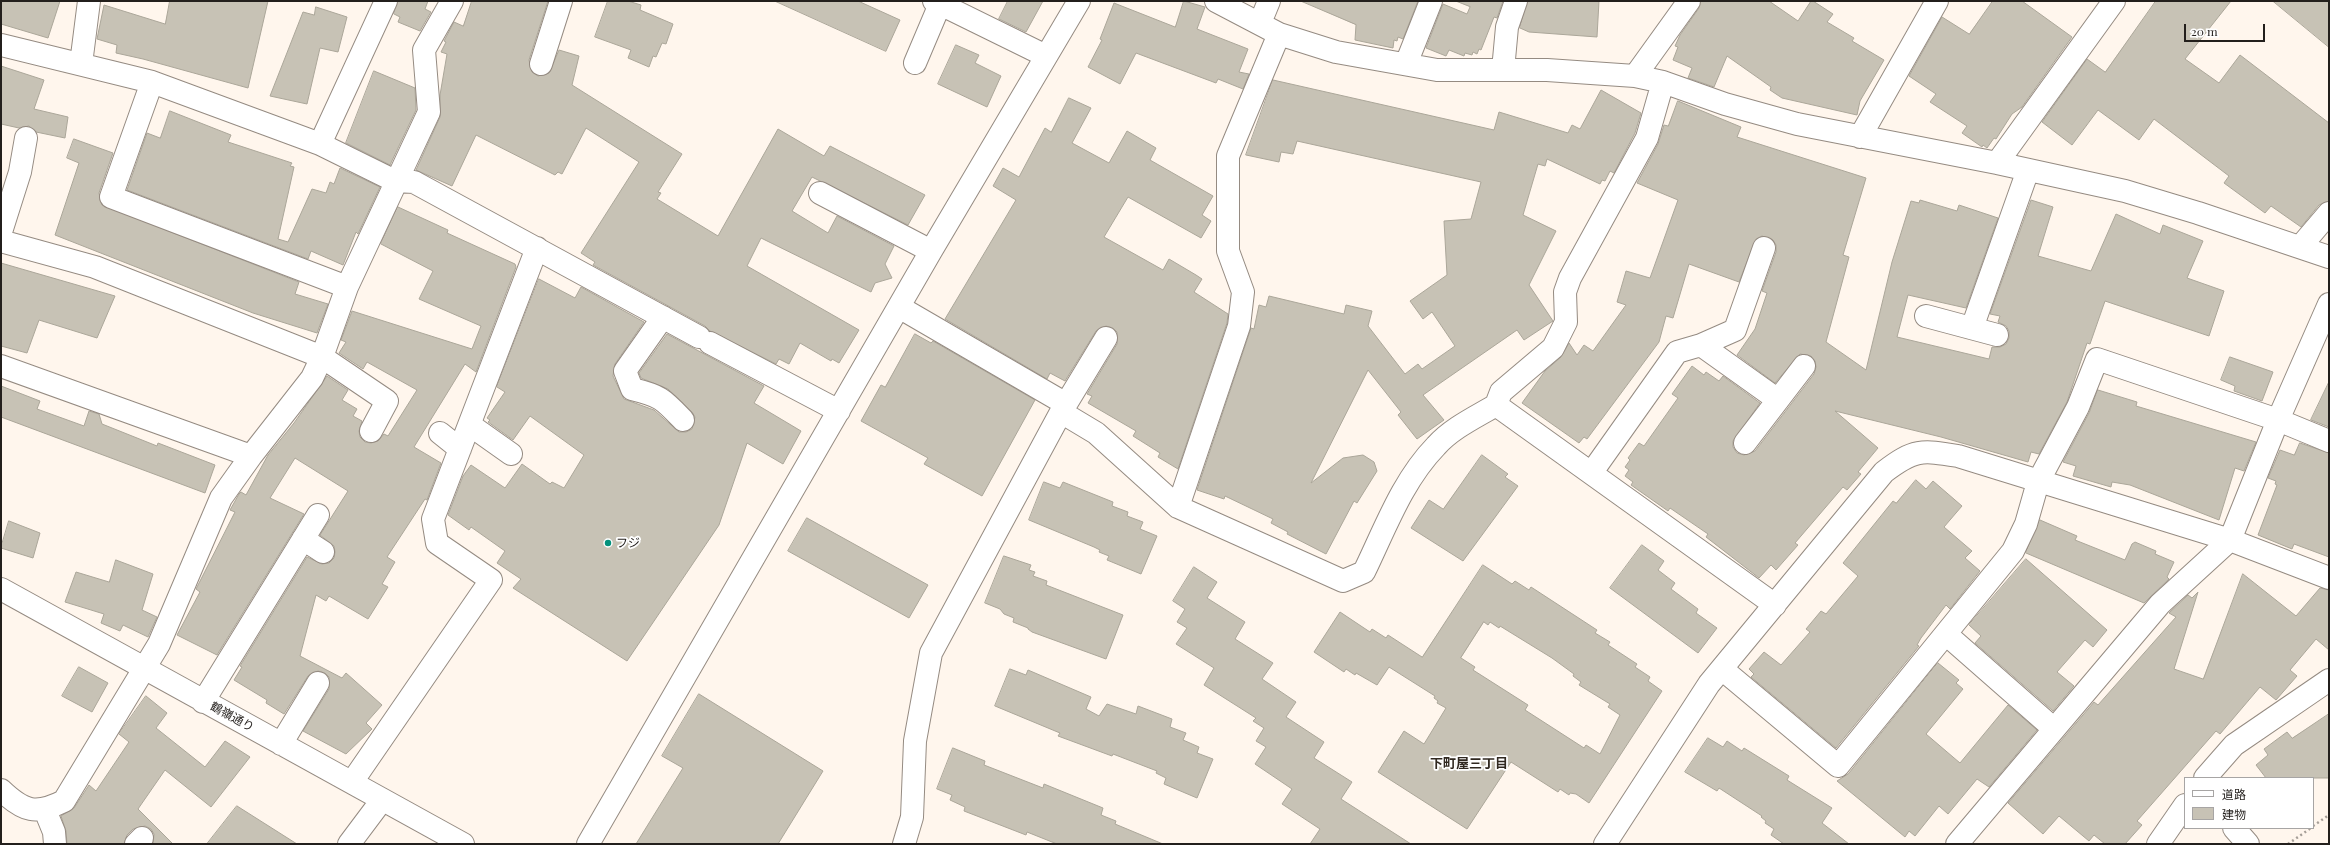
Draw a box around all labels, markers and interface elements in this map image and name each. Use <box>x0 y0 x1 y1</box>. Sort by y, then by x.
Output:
scale bar <box>2186 16 2267 42</box>
text: 20 m <box>2191 23 2218 39</box>
place label: フジ <box>616 536 640 550</box>
marker: フジ <box>603 538 613 548</box>
street label: 鶴嶺通り <box>208 699 256 735</box>
district label: 下町屋三丁目 <box>1430 756 1508 772</box>
legend <box>2184 777 2314 829</box>
text: 道路 <box>2222 786 2246 802</box>
text: 建物 <box>2222 806 2246 822</box>

